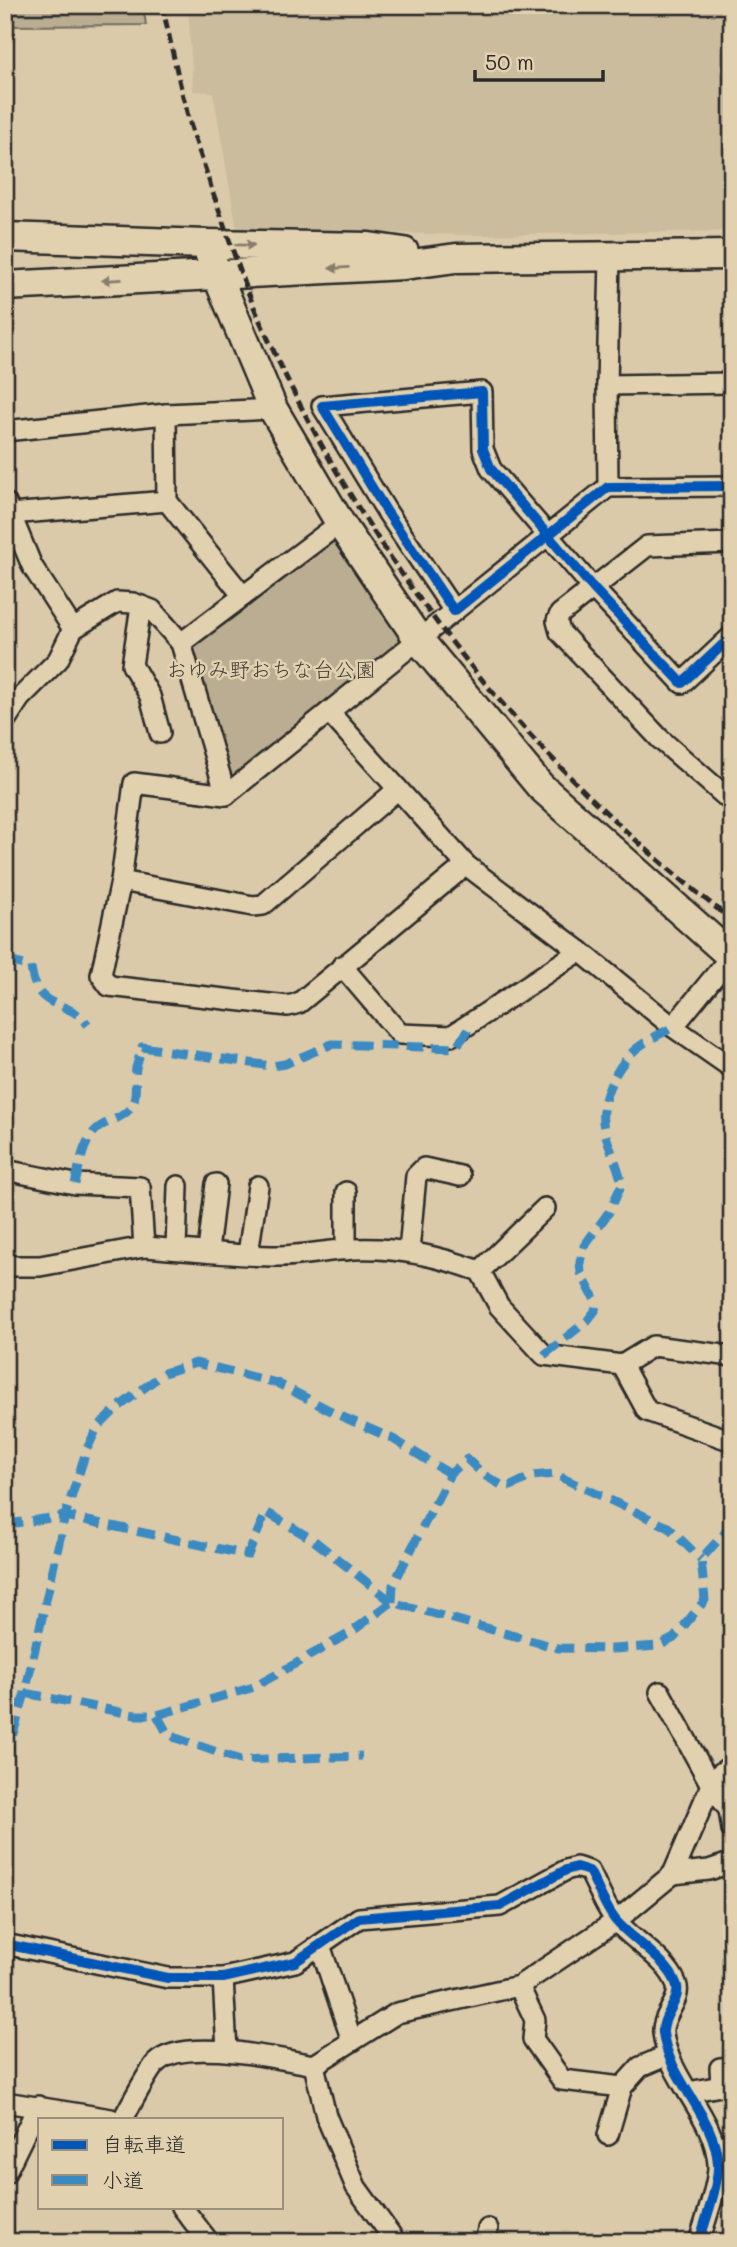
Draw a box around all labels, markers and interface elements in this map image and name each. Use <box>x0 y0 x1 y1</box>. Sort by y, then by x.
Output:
scale bar <box>475 38 602 82</box>
text: 50 m <box>485 48 534 75</box>
one-way arrow <box>234 239 256 251</box>
one-way arrow <box>328 263 350 274</box>
one-way arrow <box>101 275 123 286</box>
park label: おゆみ野おちな台公園 <box>166 655 376 682</box>
legend <box>38 2118 284 2208</box>
text: 自転車道 <box>102 2130 186 2157</box>
text: 小道 <box>102 2166 144 2193</box>

